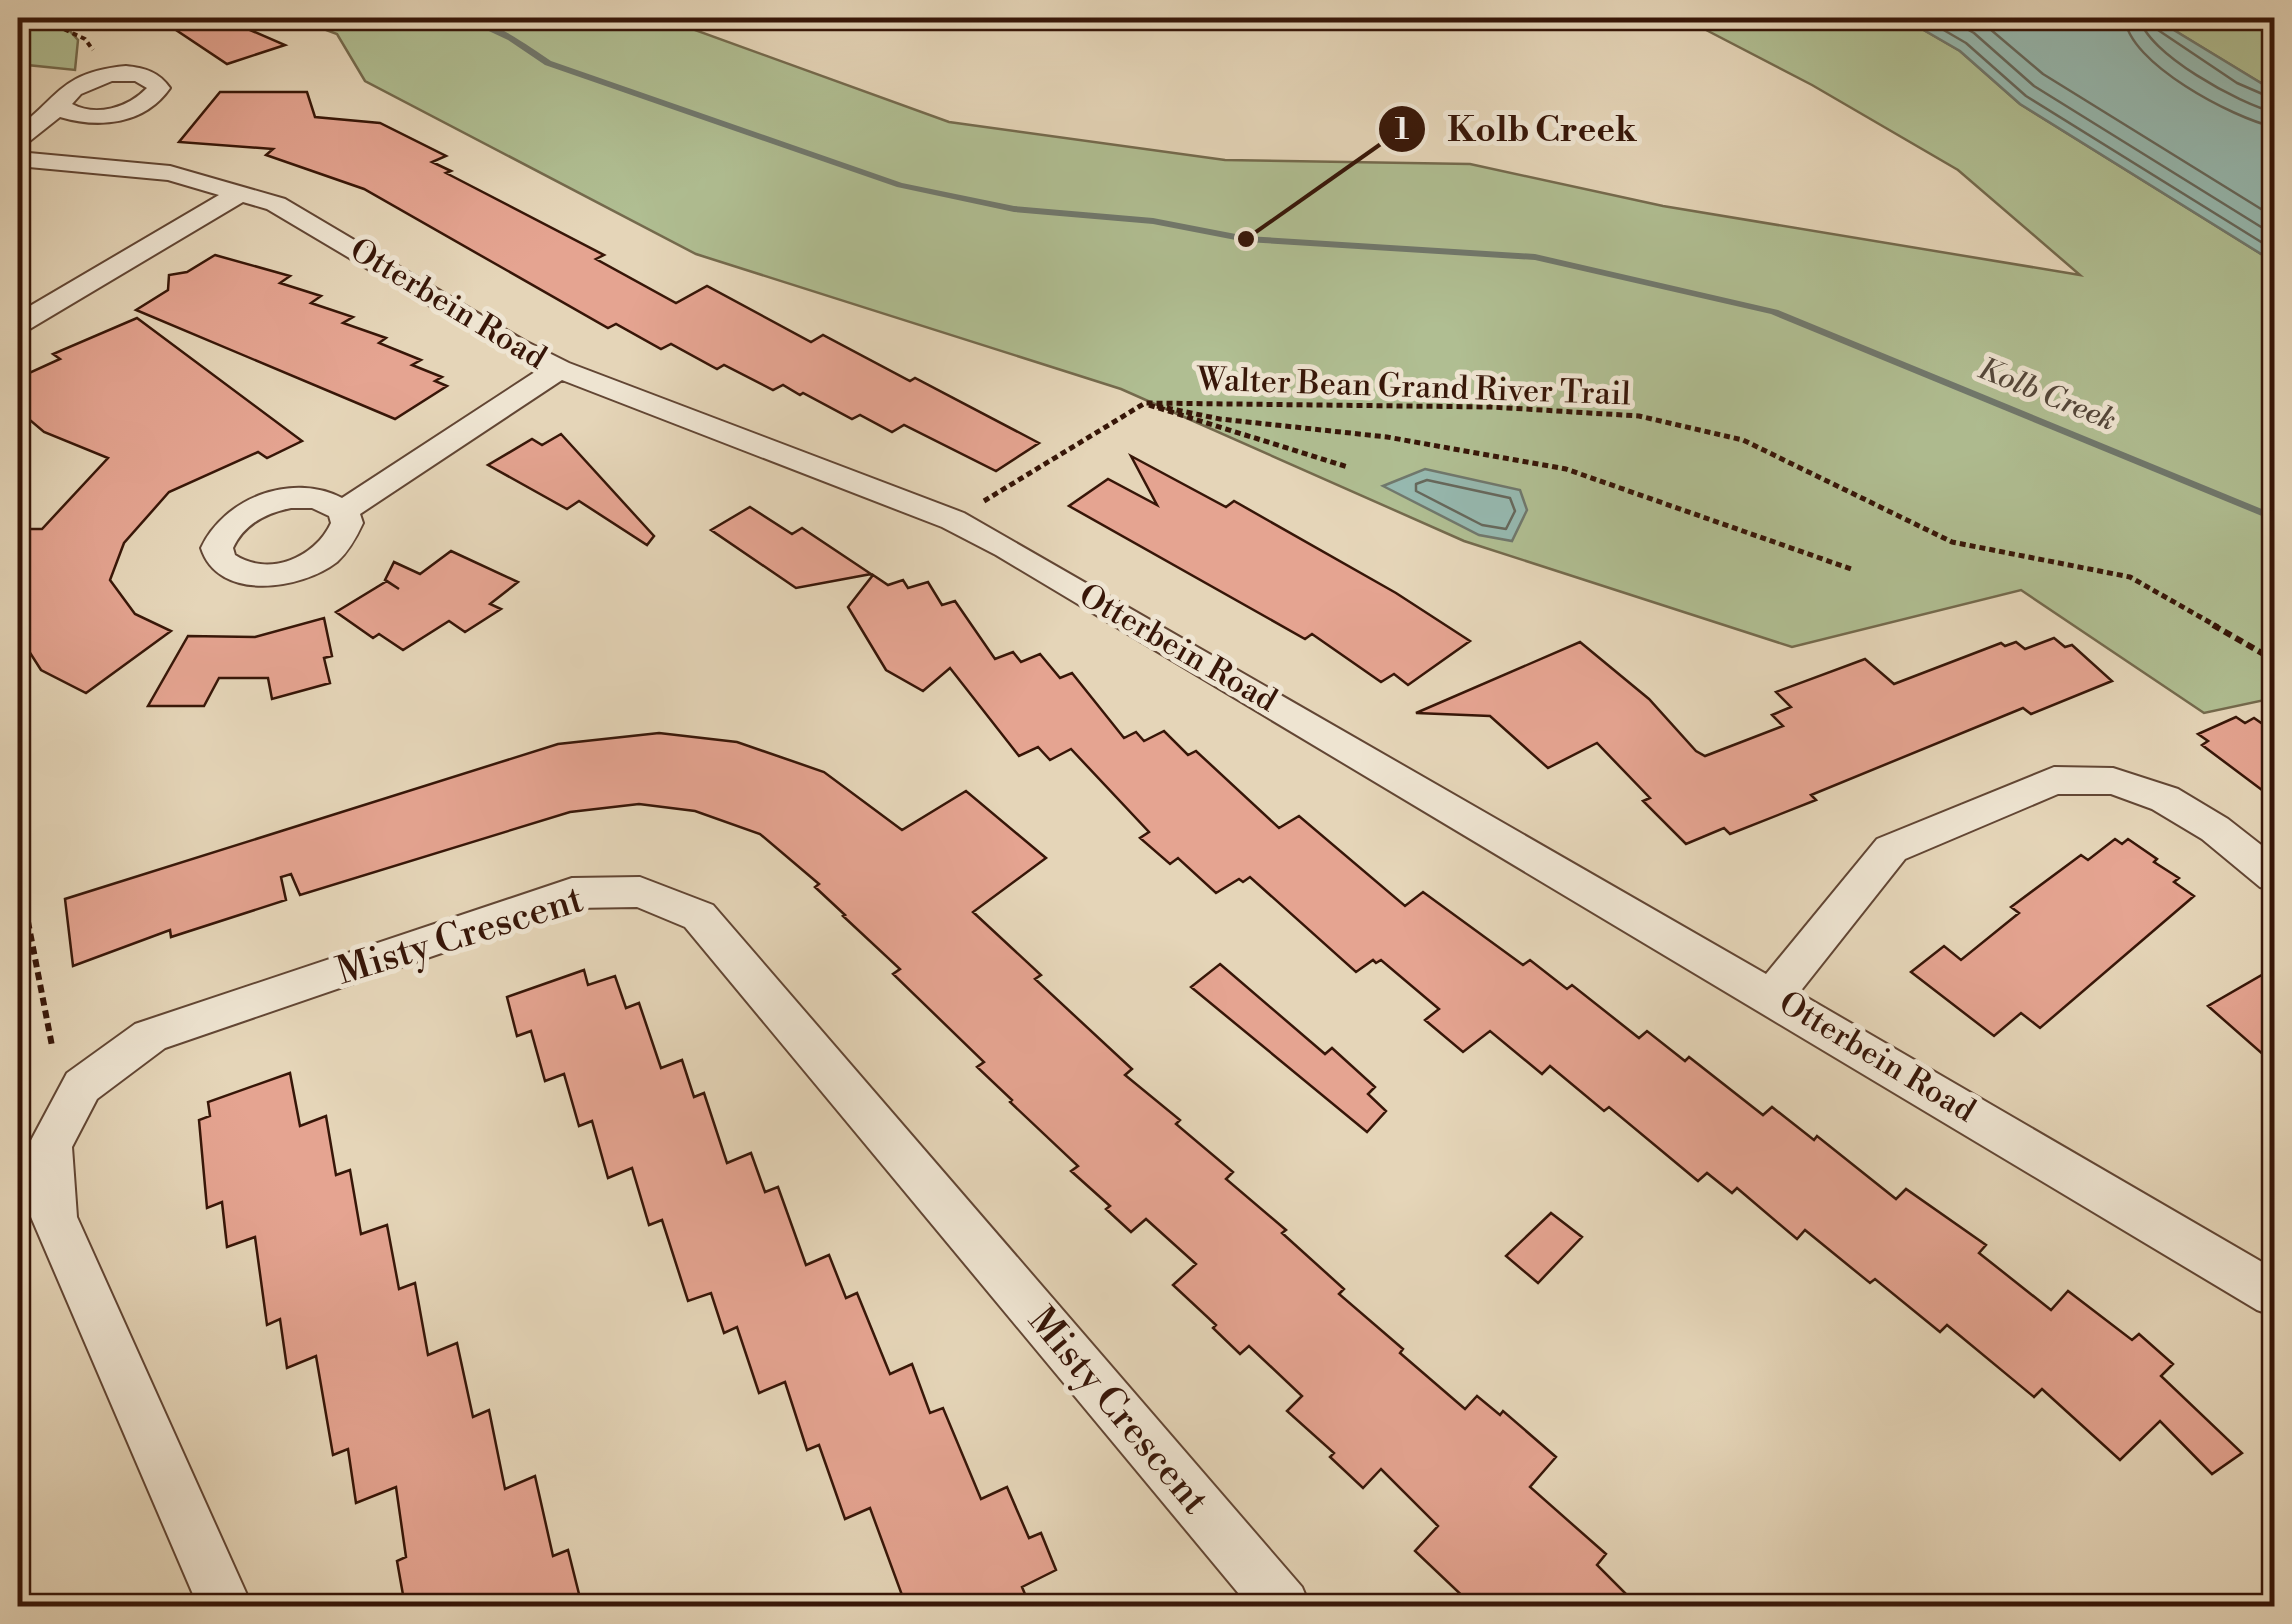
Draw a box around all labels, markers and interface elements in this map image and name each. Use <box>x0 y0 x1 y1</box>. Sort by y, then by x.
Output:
callout: Kolb Creek <box>1377 96 1657 161</box>
text: Kolb Creek <box>1447 109 1637 152</box>
text: 1 <box>1395 111 1410 149</box>
street label: Otterbein Road <box>343 230 553 378</box>
water label: Kolb Creek <box>1972 350 2122 440</box>
street label: Walter Bean Grand River Trail <box>1196 359 1632 415</box>
street label: Otterbein Road <box>1072 575 1284 721</box>
street label: Misty Crescent <box>331 876 589 996</box>
street label: Otterbein Road <box>1772 983 1982 1131</box>
street label: Misty Crescent <box>1018 1298 1218 1524</box>

